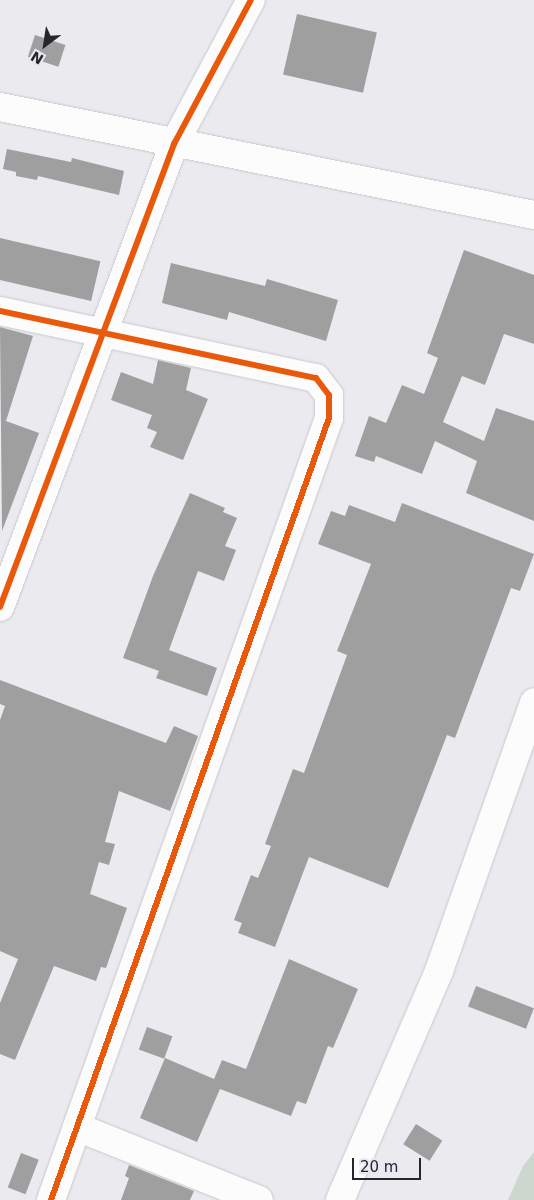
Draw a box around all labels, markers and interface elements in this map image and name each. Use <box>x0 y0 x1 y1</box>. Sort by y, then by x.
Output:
north arrow <box>20 20 70 70</box>
text: N <box>28 48 46 68</box>
scale bar <box>354 1148 423 1180</box>
text: 20 m <box>360 1158 398 1176</box>

